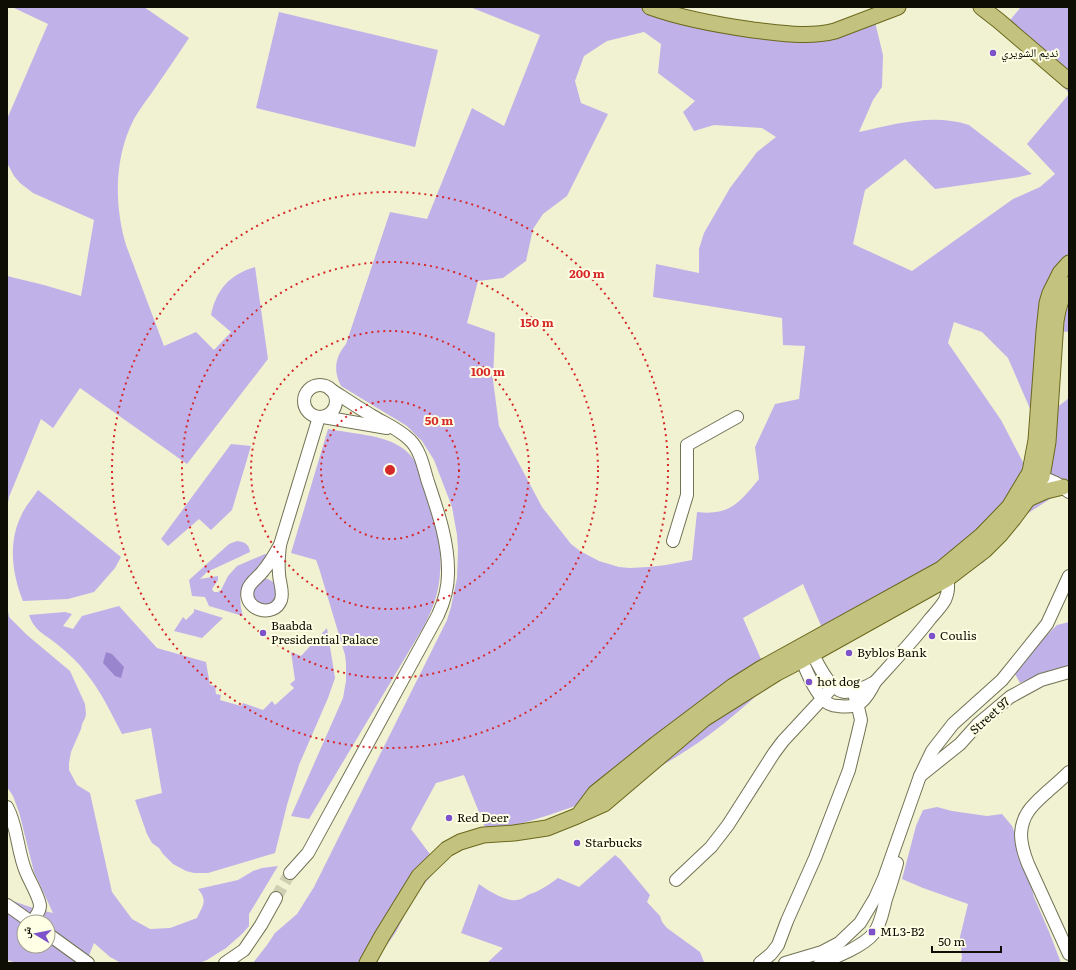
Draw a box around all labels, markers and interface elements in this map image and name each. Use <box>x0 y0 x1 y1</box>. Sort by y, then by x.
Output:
place label: نديم الشويري <box>1001 43 1058 63</box>
marker: نديم الشويري <box>988 48 998 58</box>
text: 200 m <box>569 264 605 282</box>
text: 150 m <box>520 313 554 331</box>
text: 100 m <box>471 362 505 380</box>
text: 50 m <box>425 411 453 429</box>
centre of rings <box>383 463 397 477</box>
place label: Baabda Presidential Palace <box>271 616 378 648</box>
place label: Coulis <box>940 626 977 644</box>
marker: Baabda Presidential Palace <box>258 628 268 638</box>
marker: Coulis <box>927 631 937 641</box>
place label: Byblos Bank <box>857 643 927 661</box>
marker: Byblos Bank <box>844 648 854 658</box>
place label: hot dog <box>817 672 860 690</box>
marker: hot dog <box>804 677 814 687</box>
street label: Street 97 <box>965 692 1014 738</box>
place label: Red Deer <box>457 808 509 826</box>
marker: Red Deer <box>444 813 454 823</box>
place label: Starbucks <box>585 833 643 851</box>
marker: Starbucks <box>572 838 582 848</box>
north arrow <box>16 914 56 954</box>
place label: ML3-B2 <box>880 922 924 940</box>
text: ش <box>16 925 35 939</box>
marker: ML3-B2 <box>867 927 877 937</box>
scale bar <box>932 928 1001 954</box>
text: 50 m <box>938 932 965 950</box>

